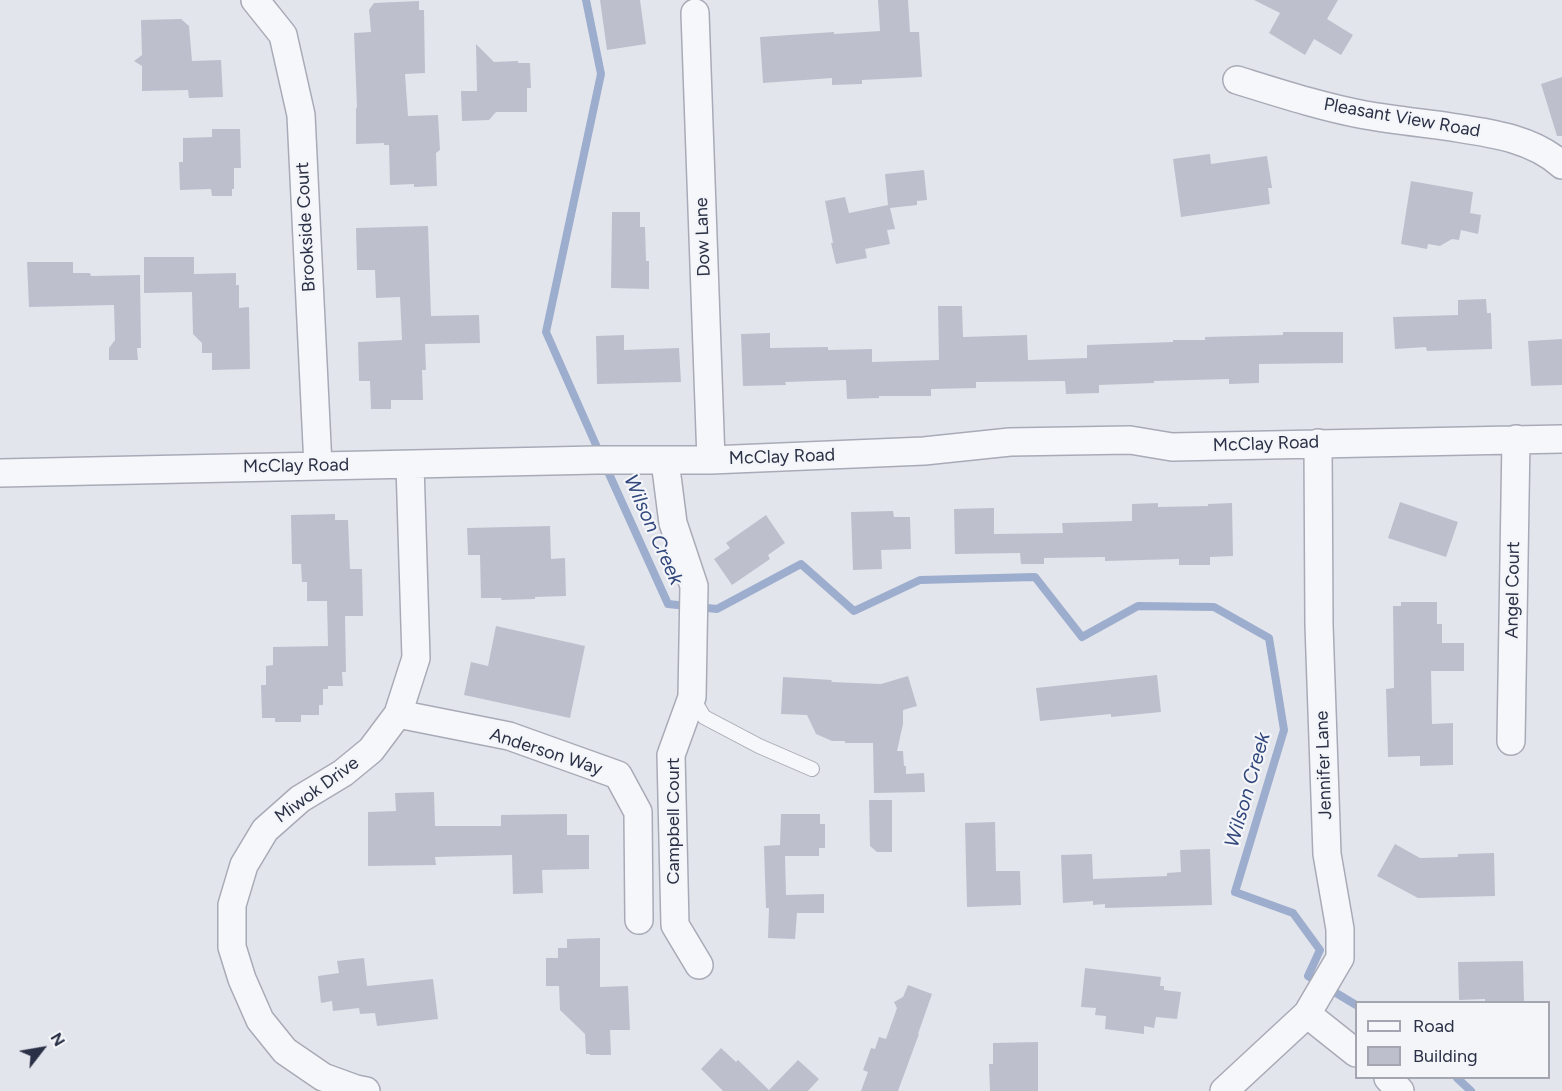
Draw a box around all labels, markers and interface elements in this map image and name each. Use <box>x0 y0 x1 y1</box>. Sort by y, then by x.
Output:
street label: Pleasant View Road <box>1322 94 1482 142</box>
street label: Brookside Court <box>292 161 320 293</box>
street label: Dow Lane <box>691 197 715 277</box>
street label: McClay Road <box>1213 431 1319 457</box>
street label: McClay Road <box>729 444 835 470</box>
street label: McClay Road <box>243 454 349 478</box>
water label: Wilson Creek <box>618 471 688 589</box>
street label: Angel Court <box>1501 541 1525 639</box>
street label: Jennifer Lane <box>1311 710 1337 820</box>
street label: Anderson Way <box>487 724 605 780</box>
water label: Wilson Creek <box>1220 730 1276 850</box>
street label: Miwok Drive <box>271 752 363 828</box>
street label: Campbell Court <box>663 757 685 885</box>
legend <box>1355 1001 1550 1079</box>
text: Road <box>1413 1015 1454 1037</box>
north arrow <box>12 1019 72 1079</box>
text: N <box>47 1029 69 1050</box>
text: Building <box>1413 1045 1478 1067</box>

